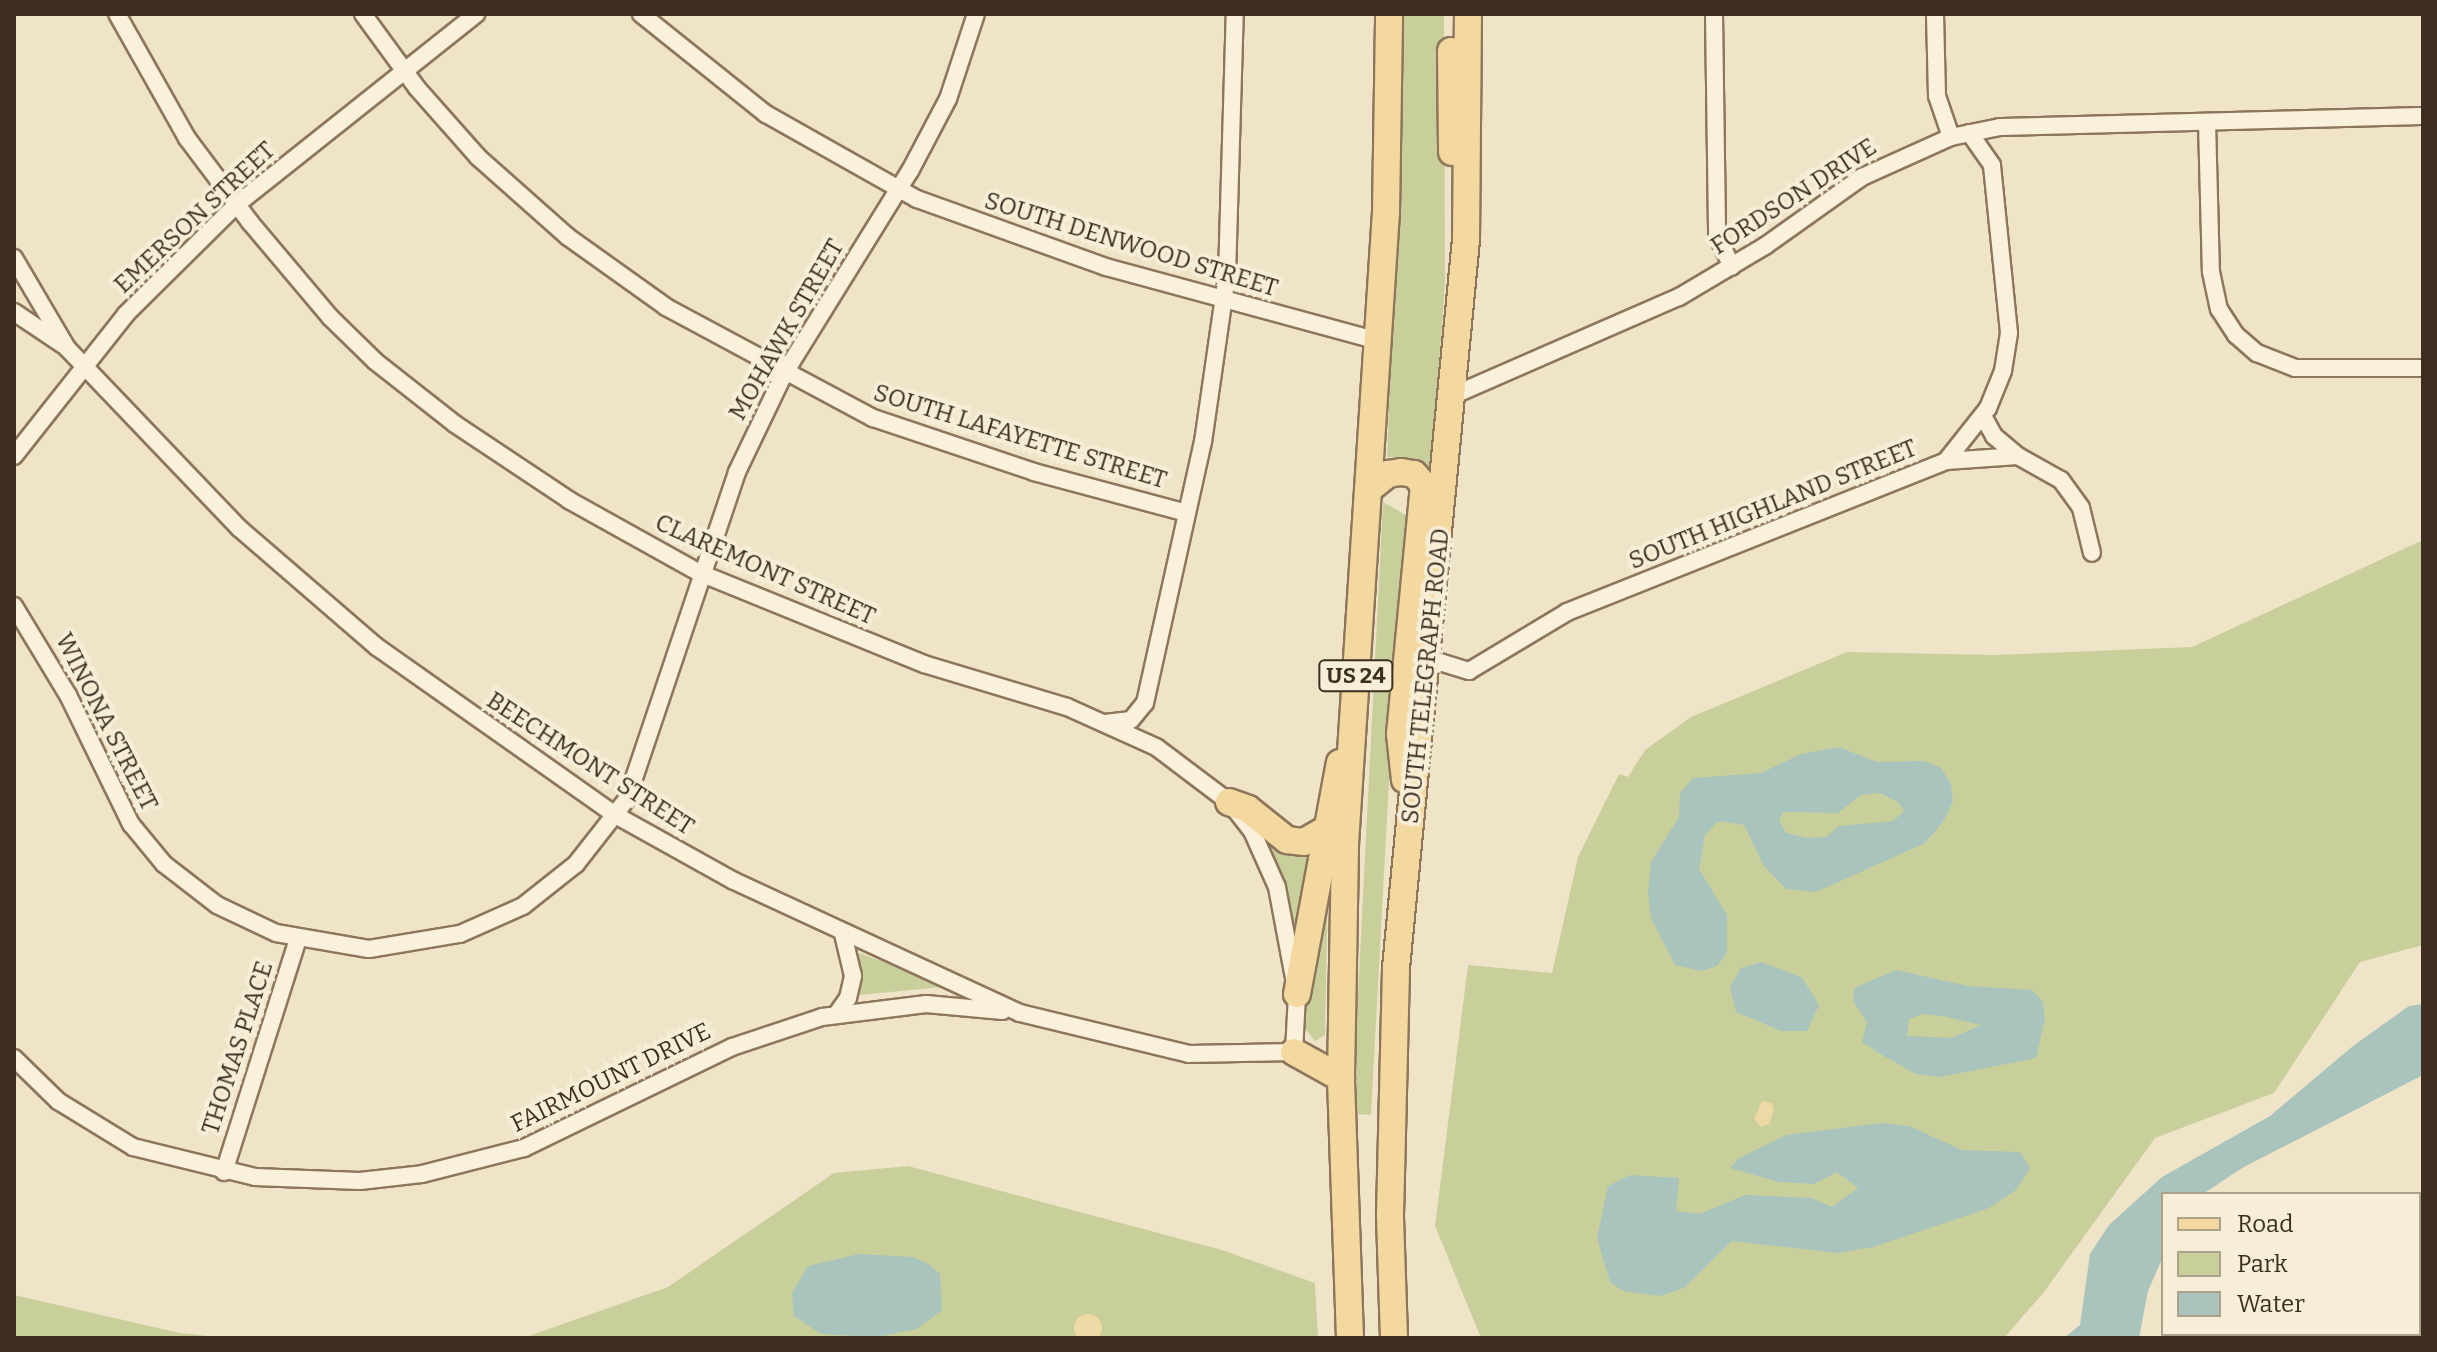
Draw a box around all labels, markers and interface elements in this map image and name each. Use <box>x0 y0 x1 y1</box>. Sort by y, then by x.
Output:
street label: FORDSON DRIVE <box>1706 133 1882 261</box>
street label: EMERSON STREET <box>109 136 281 300</box>
street label: SOUTH DENWOOD STREET <box>981 187 1281 303</box>
street label: MOHAWK STREET <box>724 234 850 426</box>
street label: SOUTH LAFAYETTE STREET <box>870 379 1170 495</box>
street label: SOUTH HIGHLAND STREET <box>1625 434 1921 576</box>
street label: CLAREMONT STREET <box>651 508 879 632</box>
street label: SOUTH TELEGRAPH ROAD <box>1396 527 1456 825</box>
street label: WINONA STREET <box>49 629 163 815</box>
road number: US 24 <box>1318 658 1394 694</box>
street label: BEECHMONT STREET <box>481 686 699 842</box>
street label: THOMAS PLACE <box>196 958 280 1138</box>
street label: FAIRMOUNT DRIVE <box>506 1017 716 1139</box>
legend <box>2161 1192 2421 1336</box>
text: Road <box>2237 1210 2293 1238</box>
text: Park <box>2237 1250 2288 1278</box>
text: Water <box>2237 1290 2305 1318</box>

